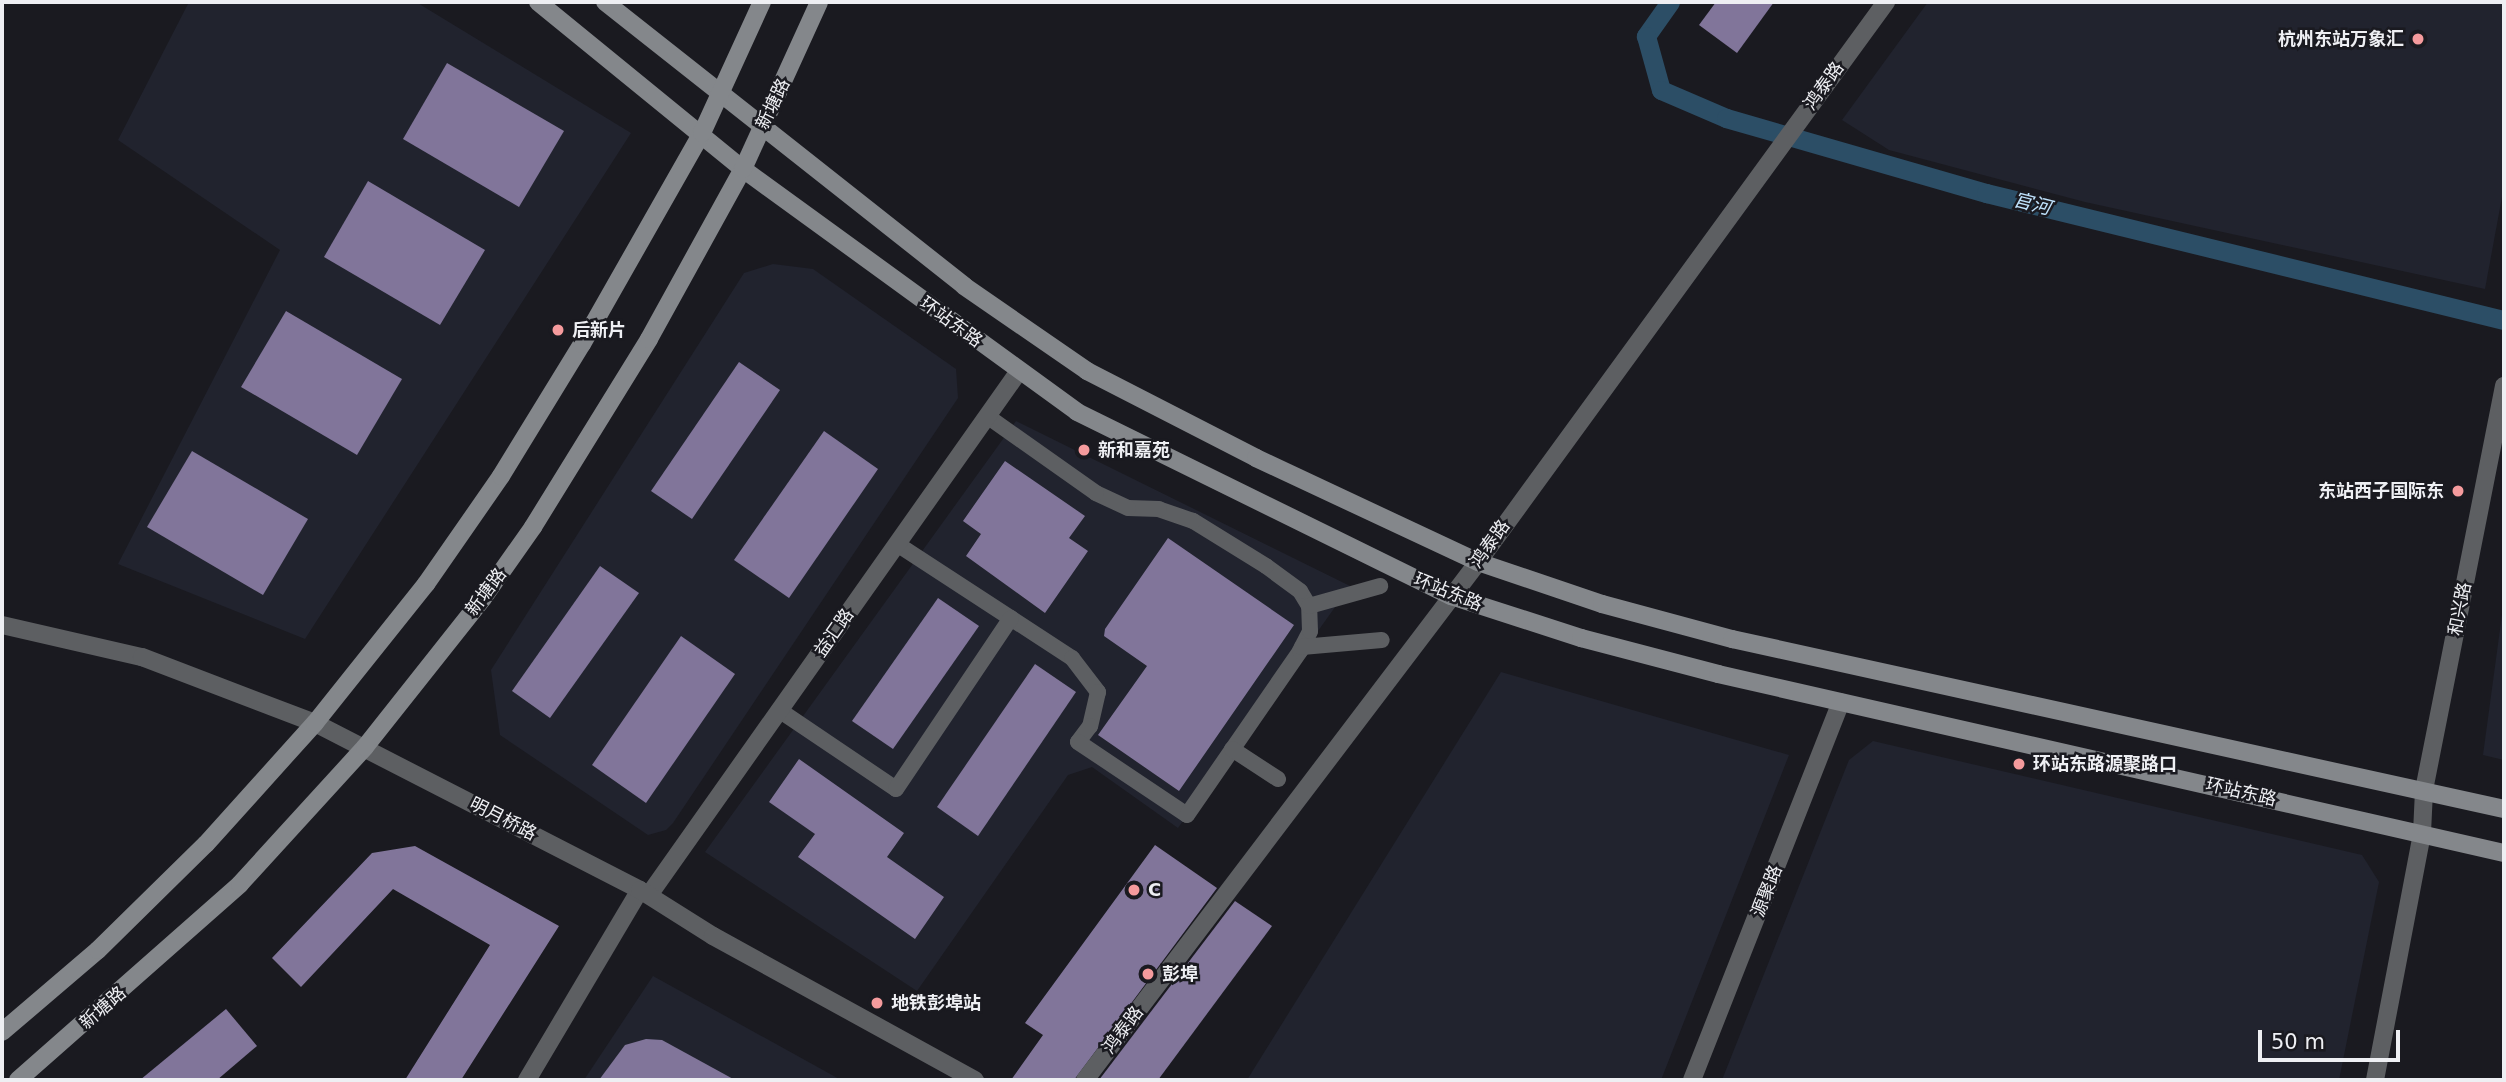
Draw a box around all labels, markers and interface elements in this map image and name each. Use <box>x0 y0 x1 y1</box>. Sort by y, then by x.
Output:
place label: 杭州东站万象汇 <box>2278 28 2404 50</box>
marker: 杭州东站万象汇 <box>2410 31 2426 47</box>
street label: 鸿泰路 <box>1799 58 1849 114</box>
street label: 新塘路 <box>751 75 795 133</box>
water label: 官河 <box>2011 188 2053 220</box>
street label: 环站东路 <box>916 292 986 352</box>
place label: 后新片 <box>572 319 626 341</box>
marker: 后新片 <box>550 322 566 338</box>
place label: 新和嘉苑 <box>1098 439 1170 461</box>
marker: 新和嘉苑 <box>1076 442 1092 458</box>
place label: 东站西子国际东 <box>2318 480 2444 502</box>
marker: 东站西子国际东 <box>2450 483 2466 499</box>
street label: 鸿泰路 <box>1465 516 1515 572</box>
street label: 新塘路 <box>461 564 511 620</box>
street label: 环站东路 <box>1411 569 1485 615</box>
street label: 和兴路 <box>2444 580 2476 638</box>
street label: 益汇路 <box>810 605 858 661</box>
place label: 环站东路源聚路口 <box>2033 753 2177 775</box>
marker: 环站东路源聚路口 <box>2011 756 2027 772</box>
street label: 环站东路 <box>2203 773 2279 811</box>
street label: 明月桥路 <box>466 793 540 845</box>
street label: 源聚路 <box>1747 862 1787 920</box>
place label: C <box>1148 879 1161 901</box>
marker: C <box>1126 882 1142 898</box>
place label: 彭埠 <box>1162 963 1198 985</box>
marker: 彭埠 <box>1140 966 1156 982</box>
street label: 新塘路 <box>76 982 130 1034</box>
place label: 地铁彭埠站 <box>891 992 981 1014</box>
marker: 地铁彭埠站 <box>869 995 885 1011</box>
street label: 鸿泰路 <box>1098 1002 1148 1058</box>
scale bar <box>2261 1016 2403 1060</box>
text: 50 m <box>2271 1030 2325 1054</box>

